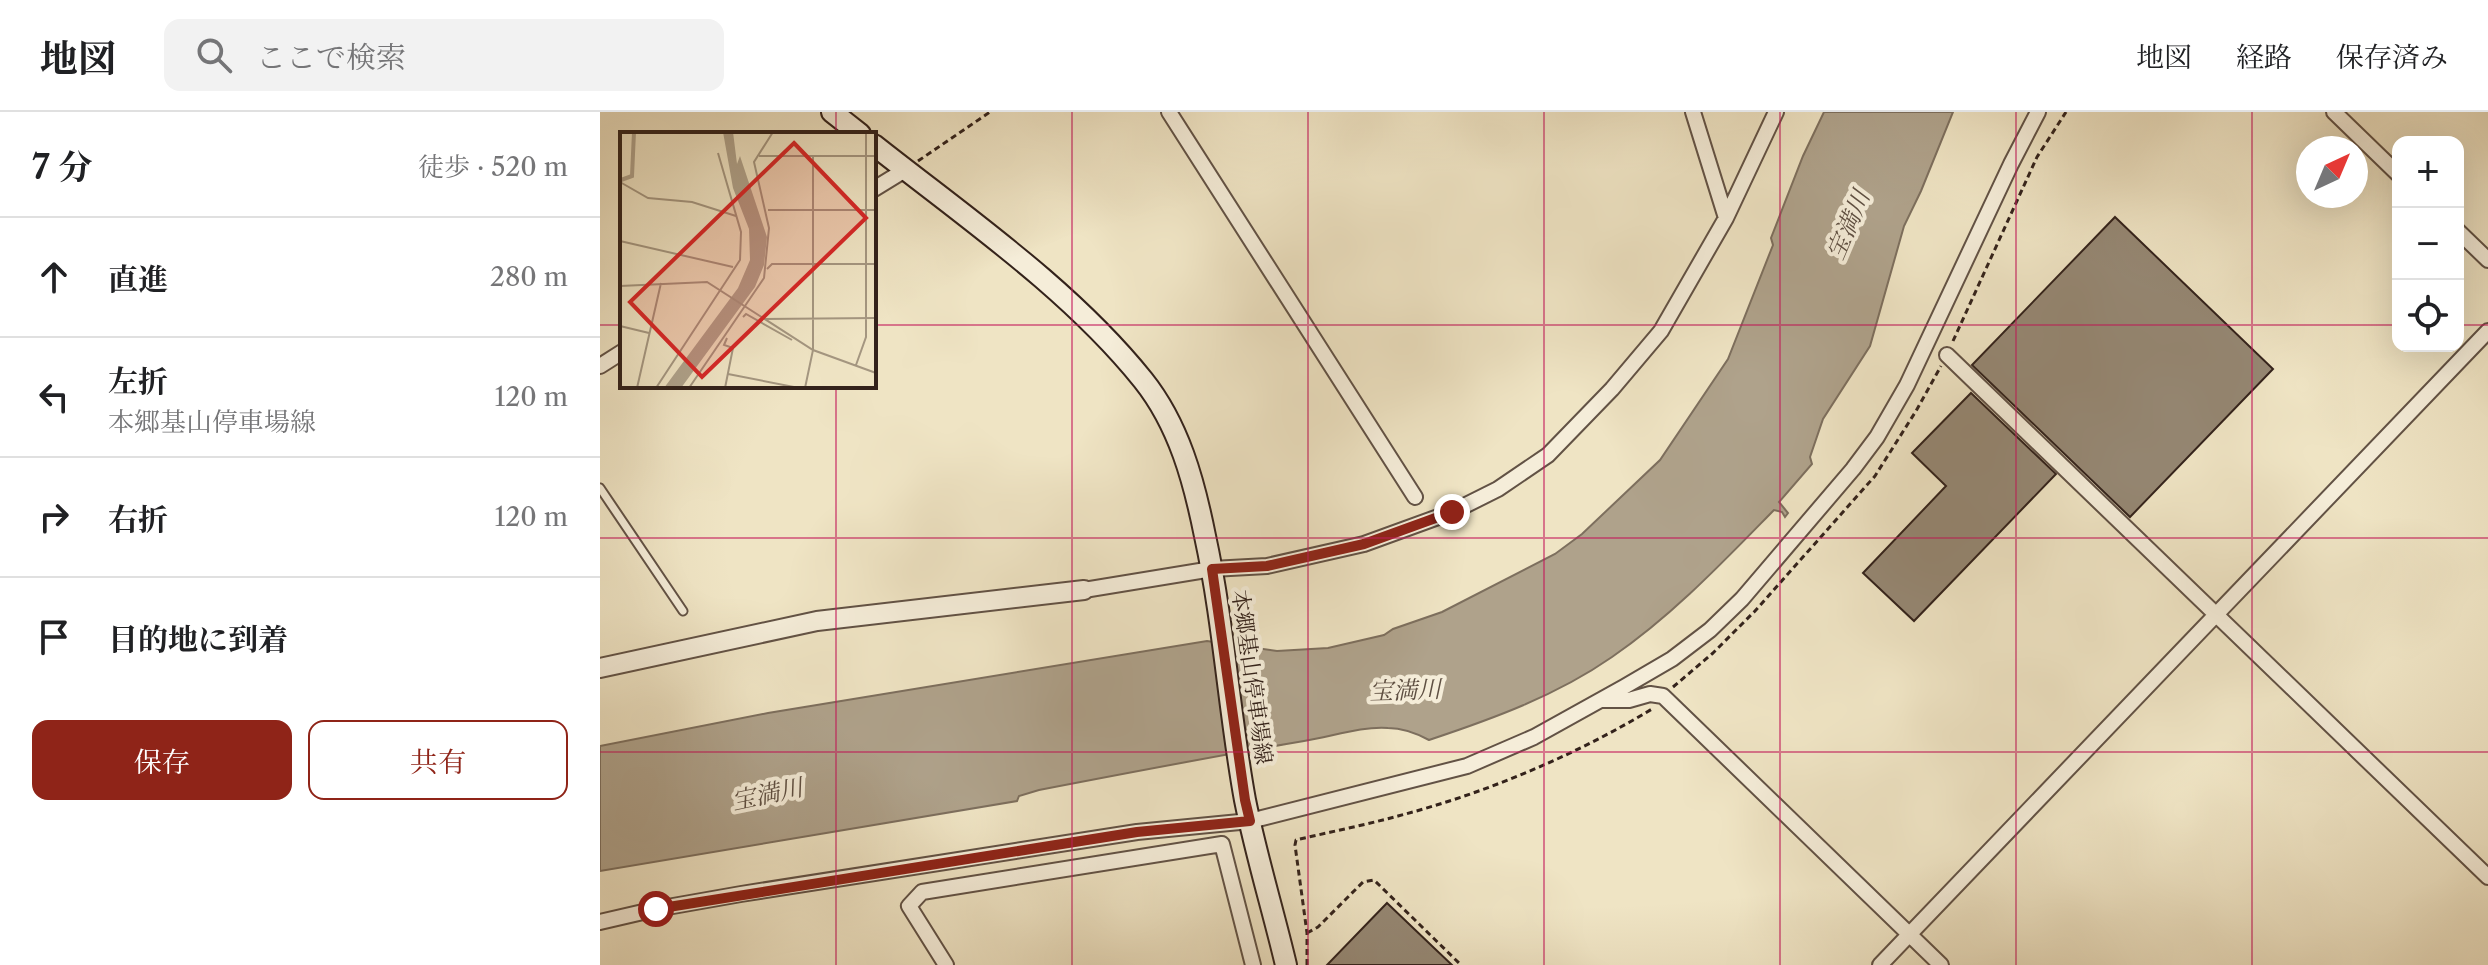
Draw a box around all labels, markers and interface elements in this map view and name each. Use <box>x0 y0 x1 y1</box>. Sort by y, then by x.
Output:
search box <box>164 19 724 91</box>
icon: search <box>192 33 236 77</box>
text: 地図 <box>40 35 116 82</box>
text: ここで検索 <box>256 39 406 76</box>
text: 地図 <box>2136 40 2192 74</box>
text: 経路 <box>2236 40 2292 74</box>
text: 保存済み <box>2336 40 2448 74</box>
inset map <box>620 132 876 388</box>
north arrow <box>2296 136 2368 208</box>
map controls <box>2392 136 2464 352</box>
button: + <box>2392 136 2464 208</box>
text: 7 分 <box>32 146 92 188</box>
text: 徒歩 · 520 m <box>418 151 568 183</box>
water label: 宝満川 <box>1821 183 1877 264</box>
button: − <box>2392 208 2464 280</box>
icon: ahead <box>32 255 76 299</box>
text: 直進 <box>108 261 168 298</box>
text: 280 m <box>490 261 568 293</box>
button: locate <box>2392 280 2464 352</box>
text: 左折 <box>108 363 168 400</box>
icon: left <box>32 375 76 419</box>
text: 120 m <box>494 381 568 413</box>
text: 本郷基山停車場線 <box>108 406 316 438</box>
route end <box>1434 494 1470 530</box>
icon: right <box>32 495 76 539</box>
text: 右折 <box>108 501 168 538</box>
text: 120 m <box>494 501 568 533</box>
street label: 本郷基山停車場線 <box>1226 588 1278 766</box>
icon: arrive <box>32 615 76 659</box>
text: 目的地に到着 <box>108 621 288 658</box>
water label: 宝満川 <box>1369 674 1444 706</box>
button: 保存 <box>32 720 292 800</box>
button: 共有 <box>308 720 568 800</box>
water label: 宝満川 <box>729 772 808 816</box>
route start <box>638 891 674 927</box>

